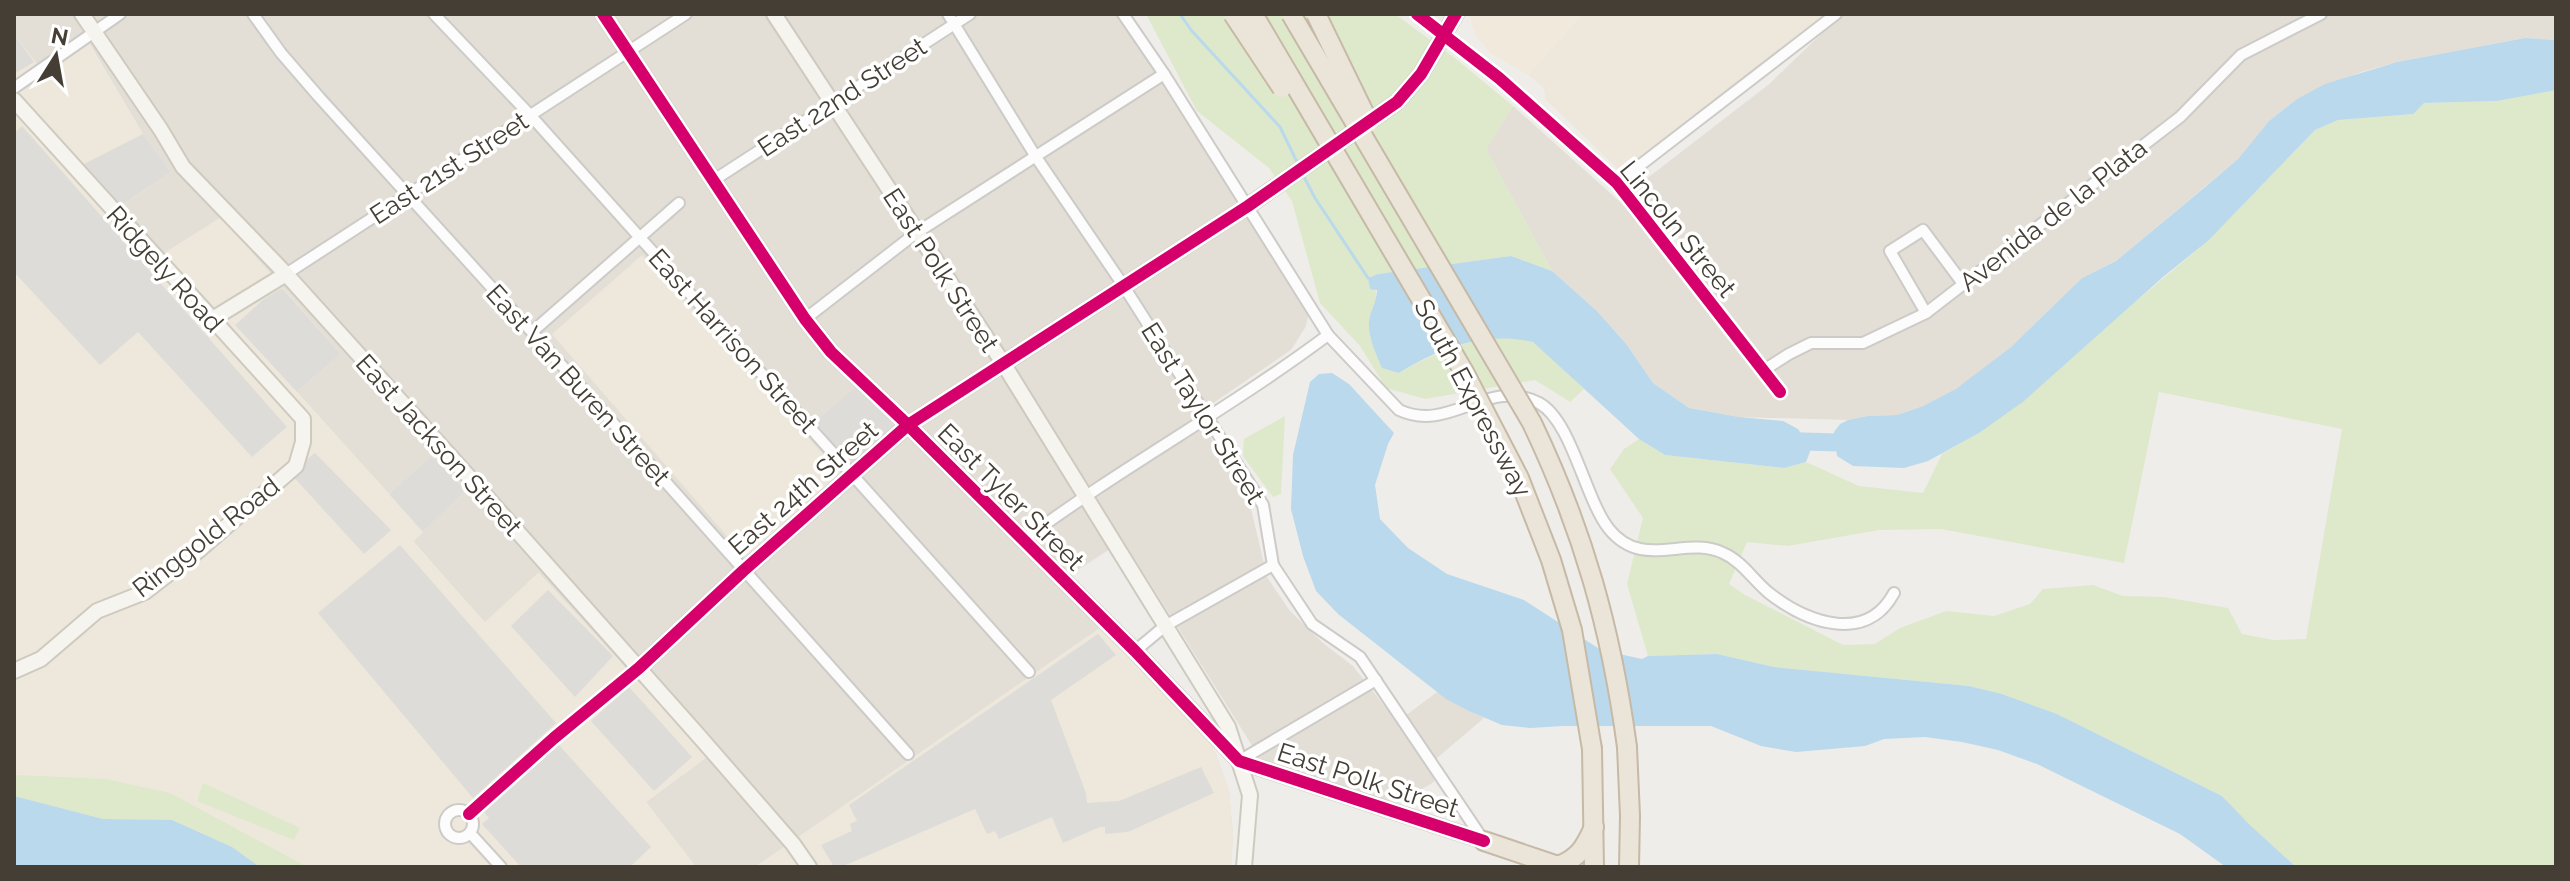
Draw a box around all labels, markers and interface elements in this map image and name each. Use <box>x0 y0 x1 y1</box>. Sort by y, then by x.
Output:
north arrow <box>16 16 96 96</box>
text: N <box>49 22 71 51</box>
street label: East 22nd Street <box>752 31 932 163</box>
street label: East 21st Street <box>364 106 534 230</box>
street label: Avenida de la Plata <box>1953 133 2153 297</box>
street label: Lincoln Street <box>1614 155 1742 303</box>
street label: East Polk Street <box>877 183 1005 358</box>
street label: Ridgely Road <box>101 200 229 338</box>
street label: East Harrison Street <box>643 243 824 439</box>
street label: East Van Buren Street <box>480 278 676 492</box>
street label: South Expressway <box>1408 294 1538 502</box>
street label: East Taylor Street <box>1135 317 1271 509</box>
street label: East Jackson Street <box>350 348 528 542</box>
street label: East 24th Street <box>722 415 884 561</box>
street label: East Tyler Street <box>932 418 1091 577</box>
street label: Ringgold Road <box>127 471 285 603</box>
street label: East Polk Street <box>1274 737 1463 824</box>

